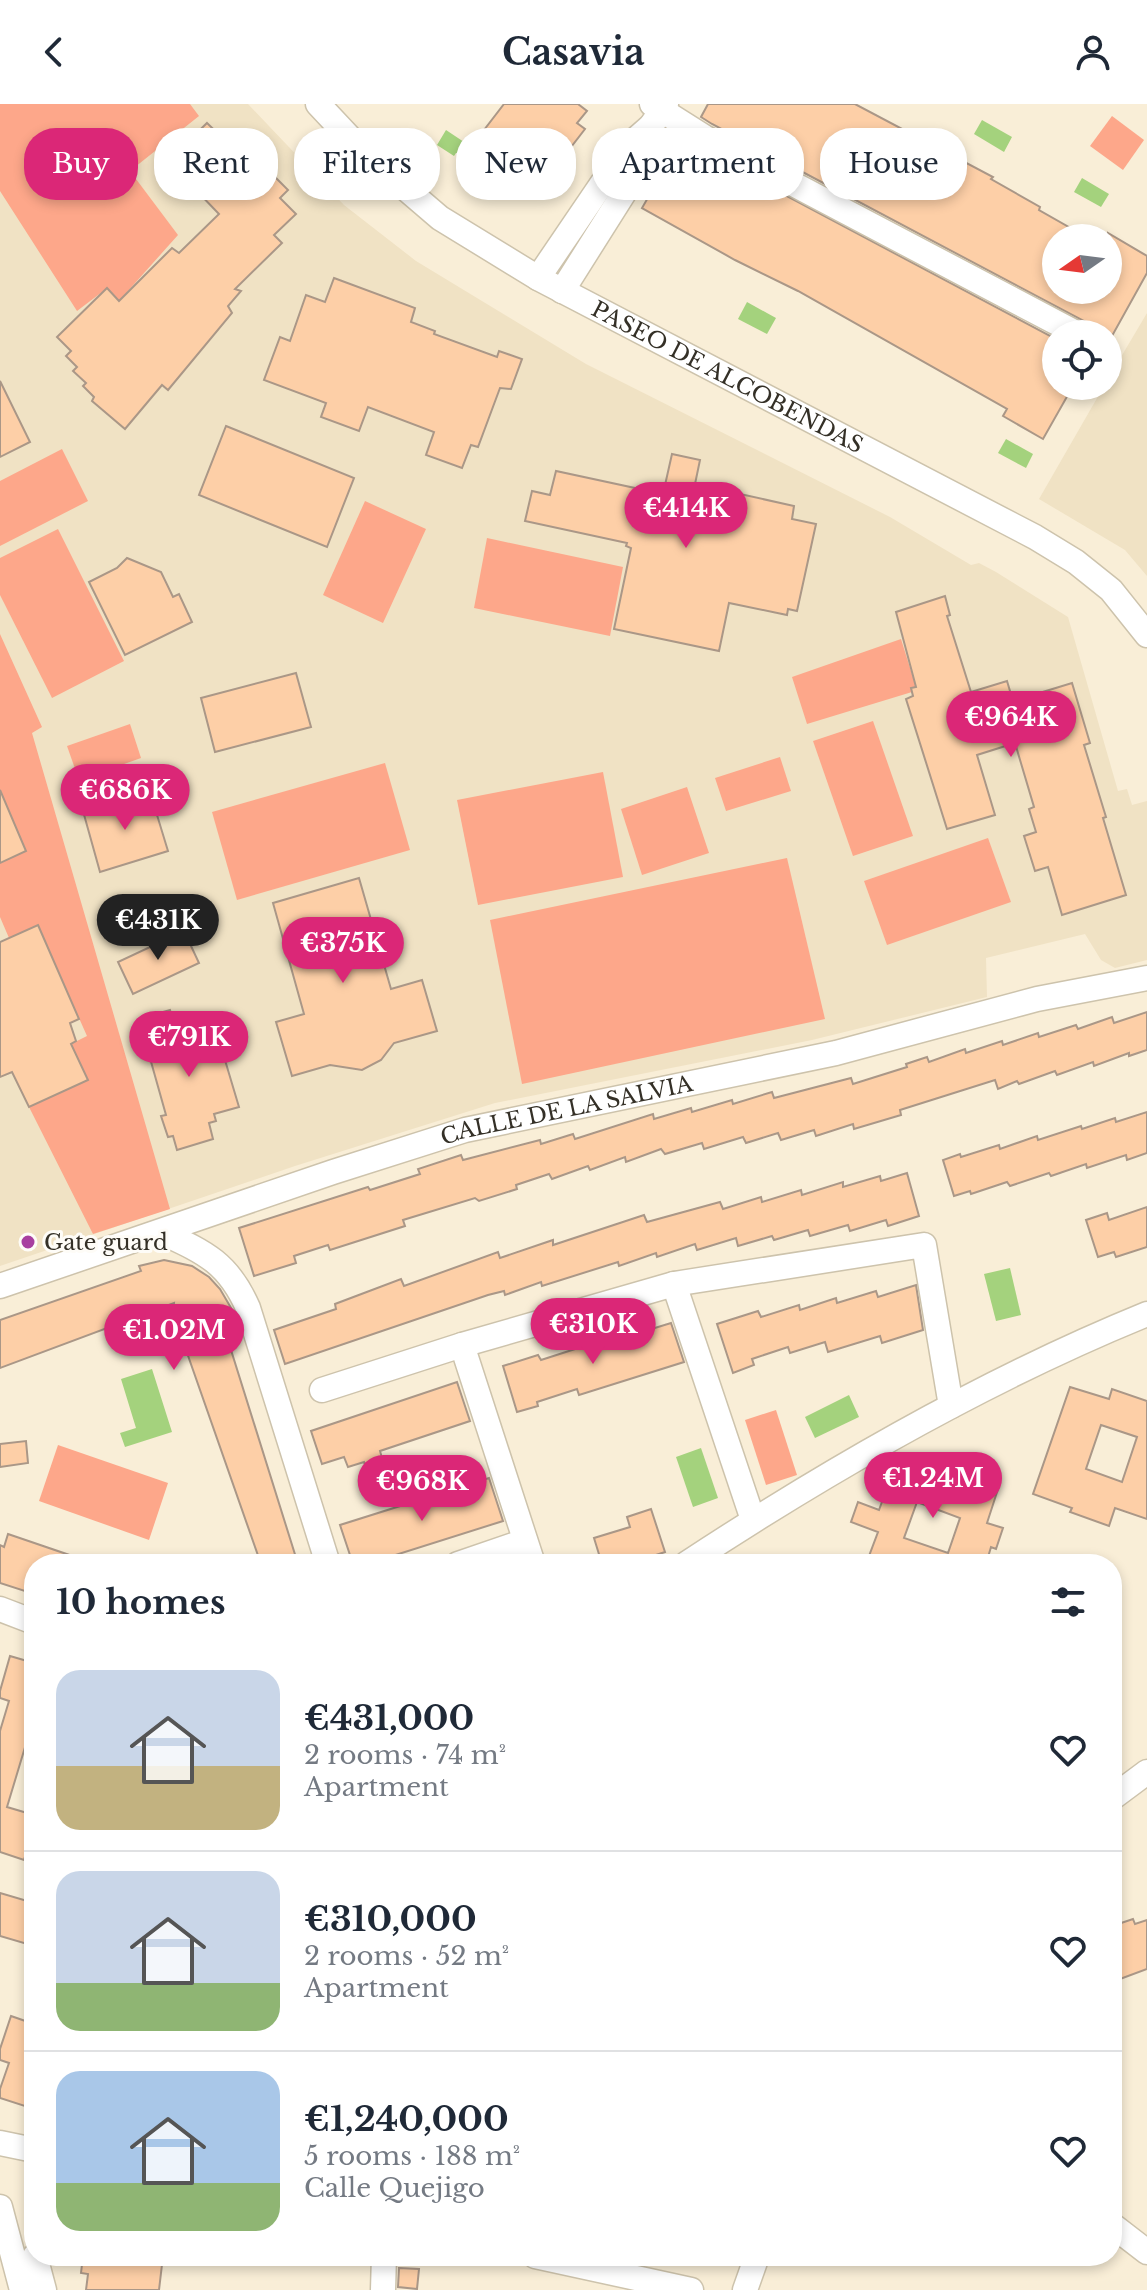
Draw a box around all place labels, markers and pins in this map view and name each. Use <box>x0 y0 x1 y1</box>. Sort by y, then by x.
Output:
pin: €414K <box>630 482 742 550</box>
pin: €964K <box>955 691 1067 759</box>
pin: €686K <box>69 764 181 832</box>
pin: €431K <box>102 894 214 962</box>
pin: €375K <box>287 917 399 985</box>
pin: €791K <box>133 1011 245 1079</box>
place label: Gate guard <box>44 1229 168 1256</box>
marker: Gate guard <box>19 1233 37 1251</box>
pin: €310K <box>537 1298 649 1366</box>
pin: €1.02M <box>109 1304 239 1372</box>
pin: €1.24M <box>868 1452 998 1520</box>
pin: €968K <box>366 1455 478 1523</box>

